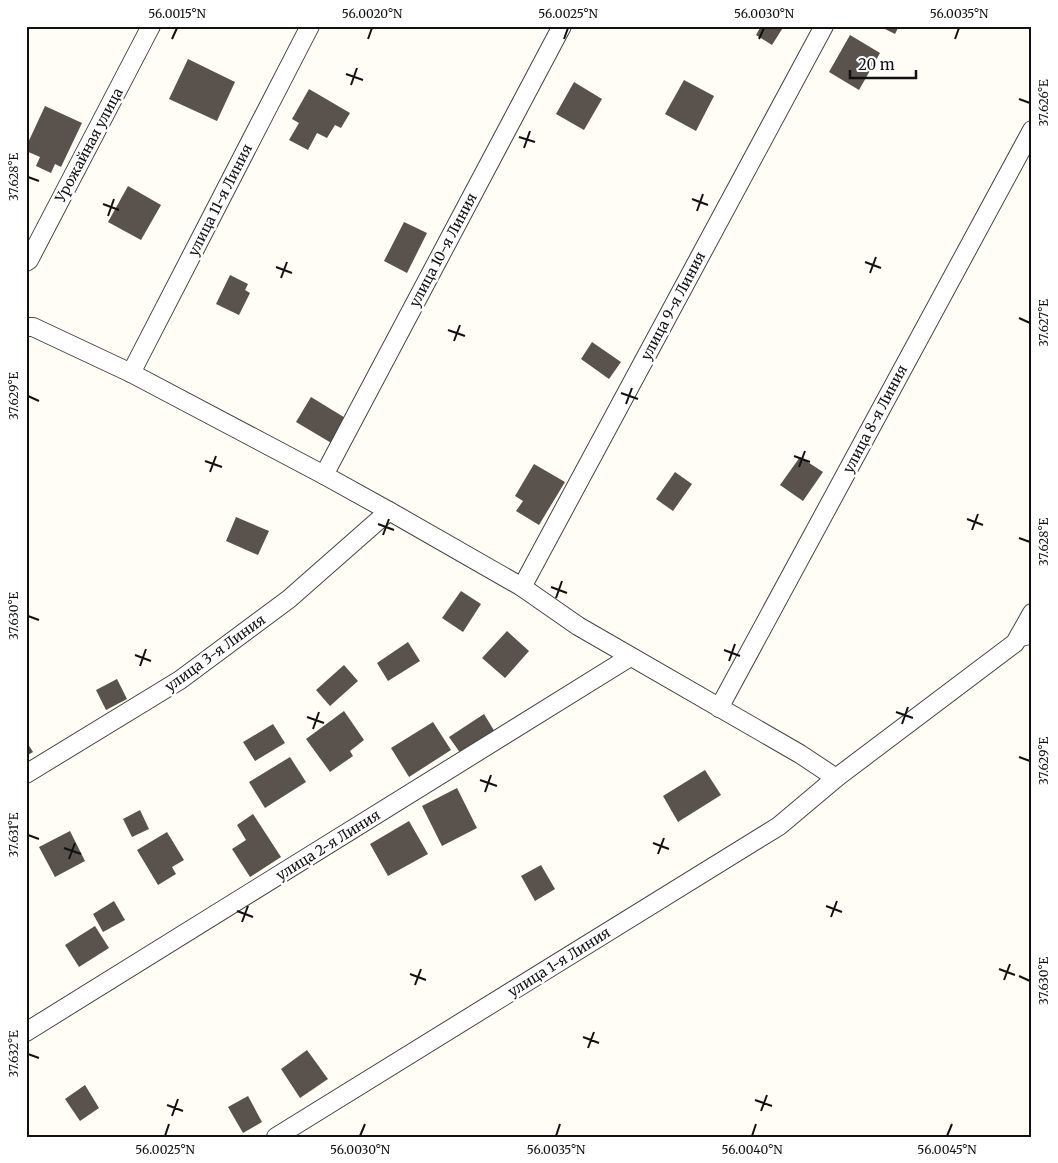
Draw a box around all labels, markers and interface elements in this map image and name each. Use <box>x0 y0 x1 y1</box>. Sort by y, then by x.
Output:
text: 56.0015°N <box>148 6 207 21</box>
text: 56.0020°N <box>342 6 403 21</box>
text: 56.0025°N <box>538 6 598 21</box>
text: 56.0030°N <box>734 6 795 21</box>
text: 56.0035°N <box>930 6 989 21</box>
scale bar <box>850 48 917 80</box>
text: 20 m <box>858 55 895 74</box>
text: 37.626°E <box>1036 79 1051 127</box>
street label: Урожайная улица <box>51 84 127 206</box>
street label: улица 11-я Линия <box>184 141 256 259</box>
text: 37.628°E <box>6 153 21 201</box>
street label: улица 10-я Линия <box>405 190 481 310</box>
street label: улица 9-я Линия <box>637 249 709 363</box>
text: 37.627°E <box>1036 299 1051 347</box>
street label: улица 8-я Линия <box>839 362 911 476</box>
text: 37.629°E <box>6 372 21 420</box>
text: 37.628°E <box>1036 518 1051 566</box>
text: 37.630°E <box>6 592 21 640</box>
street label: улица 3-я Линия <box>161 611 269 695</box>
text: 37.629°E <box>1036 737 1051 785</box>
street label: улица 2-я Линия <box>273 806 383 884</box>
text: 37.631°E <box>6 812 21 857</box>
street label: улица 1-я Линия <box>504 923 614 1001</box>
text: 37.630°E <box>1036 957 1051 1005</box>
text: 37.632°E <box>6 1030 21 1078</box>
text: 56.0025°N <box>135 1142 195 1157</box>
text: 56.0030°N <box>330 1142 391 1157</box>
text: 56.0035°N <box>527 1142 586 1157</box>
text: 56.0040°N <box>721 1142 783 1157</box>
text: 56.0045°N <box>917 1142 977 1157</box>

